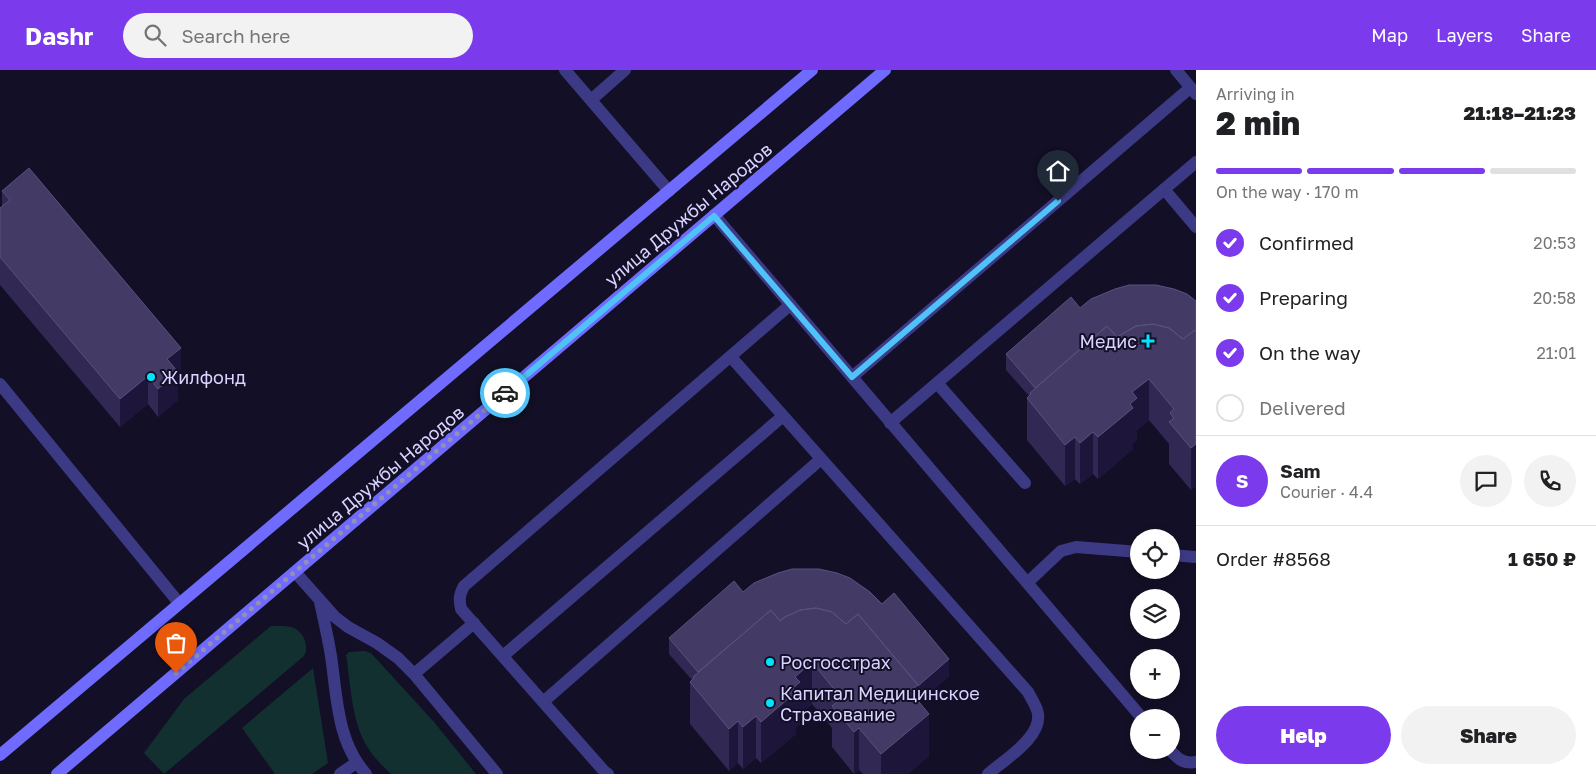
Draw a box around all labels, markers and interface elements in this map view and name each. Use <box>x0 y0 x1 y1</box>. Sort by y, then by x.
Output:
search box <box>123 13 473 58</box>
text: Dashr <box>25 21 93 50</box>
icon: search <box>141 21 169 49</box>
text: Search here <box>181 24 290 47</box>
text: Map <box>1371 24 1408 46</box>
text: Layers <box>1436 24 1493 46</box>
text: Share <box>1521 24 1571 46</box>
text: Arriving in <box>1216 84 1295 104</box>
text: 21:18–21:23 <box>1463 101 1576 124</box>
text: 2 min <box>1216 104 1300 142</box>
street label: улица Дружбы Народов <box>600 138 776 290</box>
pin <box>1037 150 1079 201</box>
icon: home <box>1044 157 1072 185</box>
text: On the way · 170 m <box>1216 182 1359 202</box>
icon: check <box>1216 229 1244 257</box>
text: Confirmed <box>1259 231 1354 254</box>
text: 20:53 <box>1533 233 1576 253</box>
icon: check <box>1216 284 1244 312</box>
text: Preparing <box>1259 286 1348 309</box>
text: 20:58 <box>1533 288 1576 308</box>
place label: Медис <box>1080 330 1137 352</box>
marker: Медис <box>1141 334 1155 348</box>
icon: check <box>1216 339 1244 367</box>
text: On the way <box>1259 341 1361 364</box>
text: 21:01 <box>1536 343 1576 363</box>
place label: Жилфонд <box>161 366 246 388</box>
courier <box>480 368 530 418</box>
marker: Жилфонд <box>145 371 157 383</box>
icon: car <box>491 379 519 407</box>
text: Delivered <box>1259 396 1346 419</box>
street label: улица Дружбы Народов <box>292 401 468 553</box>
button: chat <box>1460 455 1512 507</box>
button: phone <box>1524 455 1576 507</box>
text: Sam <box>1280 459 1320 482</box>
text: S <box>1236 469 1248 492</box>
text: Courier · 4.4 <box>1280 482 1373 502</box>
map controls <box>1130 529 1180 759</box>
button: locate <box>1130 529 1180 579</box>
text: Order #8568 <box>1216 547 1331 570</box>
text: 1 650 ₽ <box>1508 547 1576 570</box>
button: layers <box>1130 589 1180 639</box>
pin <box>155 622 197 673</box>
icon: bag <box>162 629 190 657</box>
button: + <box>1130 649 1180 699</box>
place label: Росгосстрах <box>780 651 891 673</box>
marker: Росгосстрах <box>764 656 776 668</box>
place label: Капитал Медицинское Страхование <box>780 682 980 725</box>
marker: Капитал Медицинское Страхование <box>764 697 776 709</box>
button: Help <box>1216 706 1391 764</box>
button: Share <box>1401 706 1576 764</box>
button: − <box>1130 709 1180 759</box>

